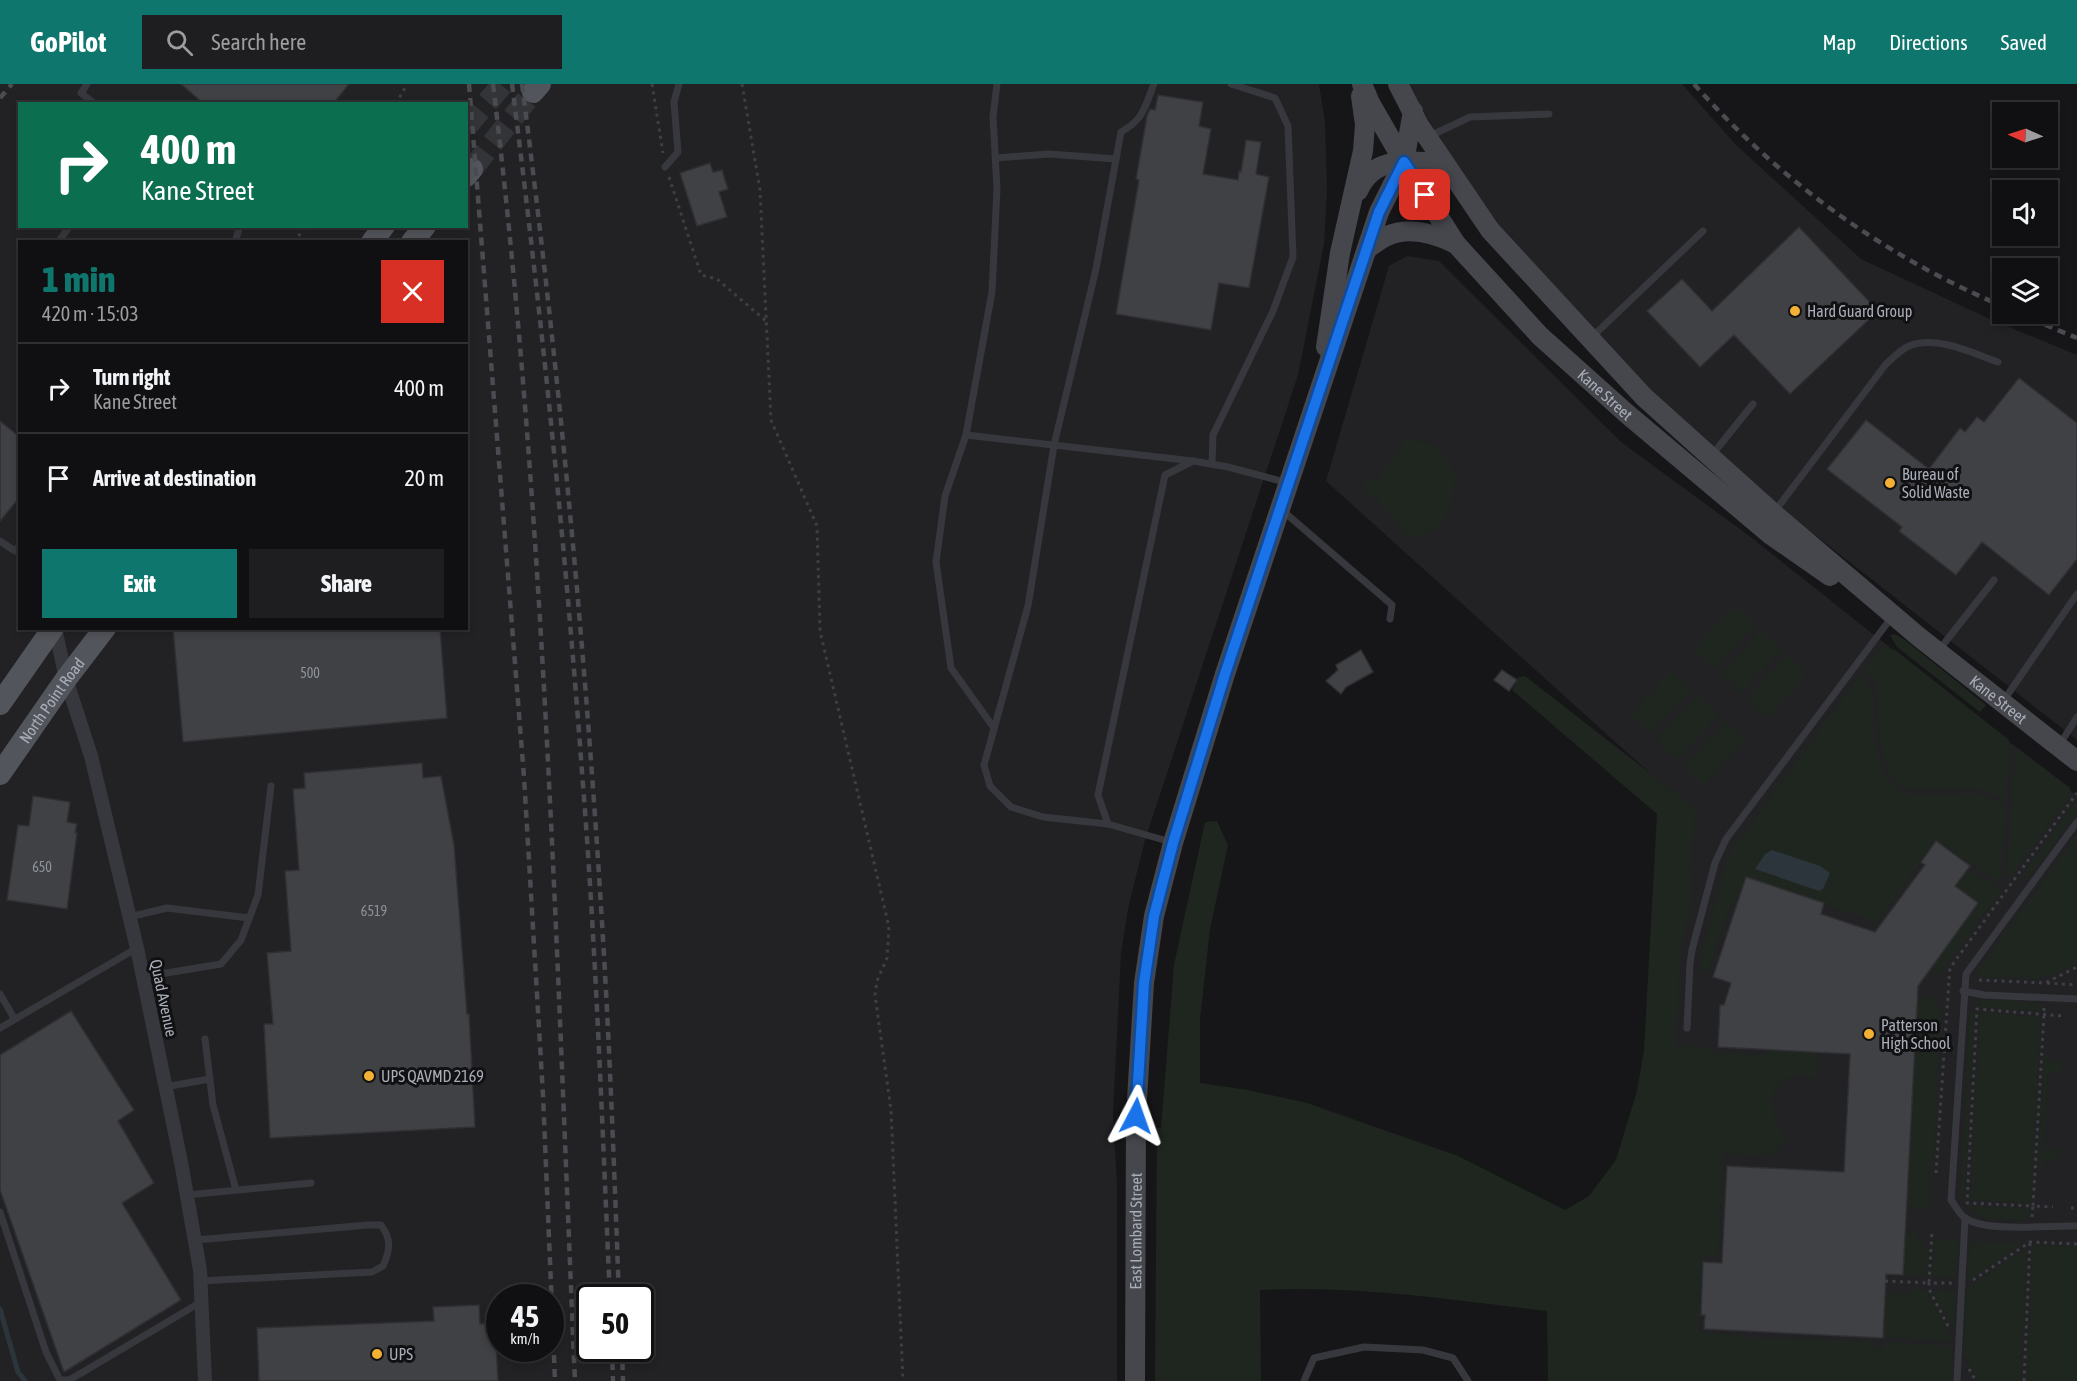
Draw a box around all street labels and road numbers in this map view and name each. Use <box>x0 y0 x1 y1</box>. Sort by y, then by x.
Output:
street label: Kane Street <box>1574 365 1637 424</box>
street label: North Point Road <box>15 654 88 746</box>
street label: Kane Street <box>1966 671 2031 727</box>
street label: Quad Avenue <box>147 958 181 1038</box>
street label: East Lombard Street <box>1126 1172 1145 1289</box>

